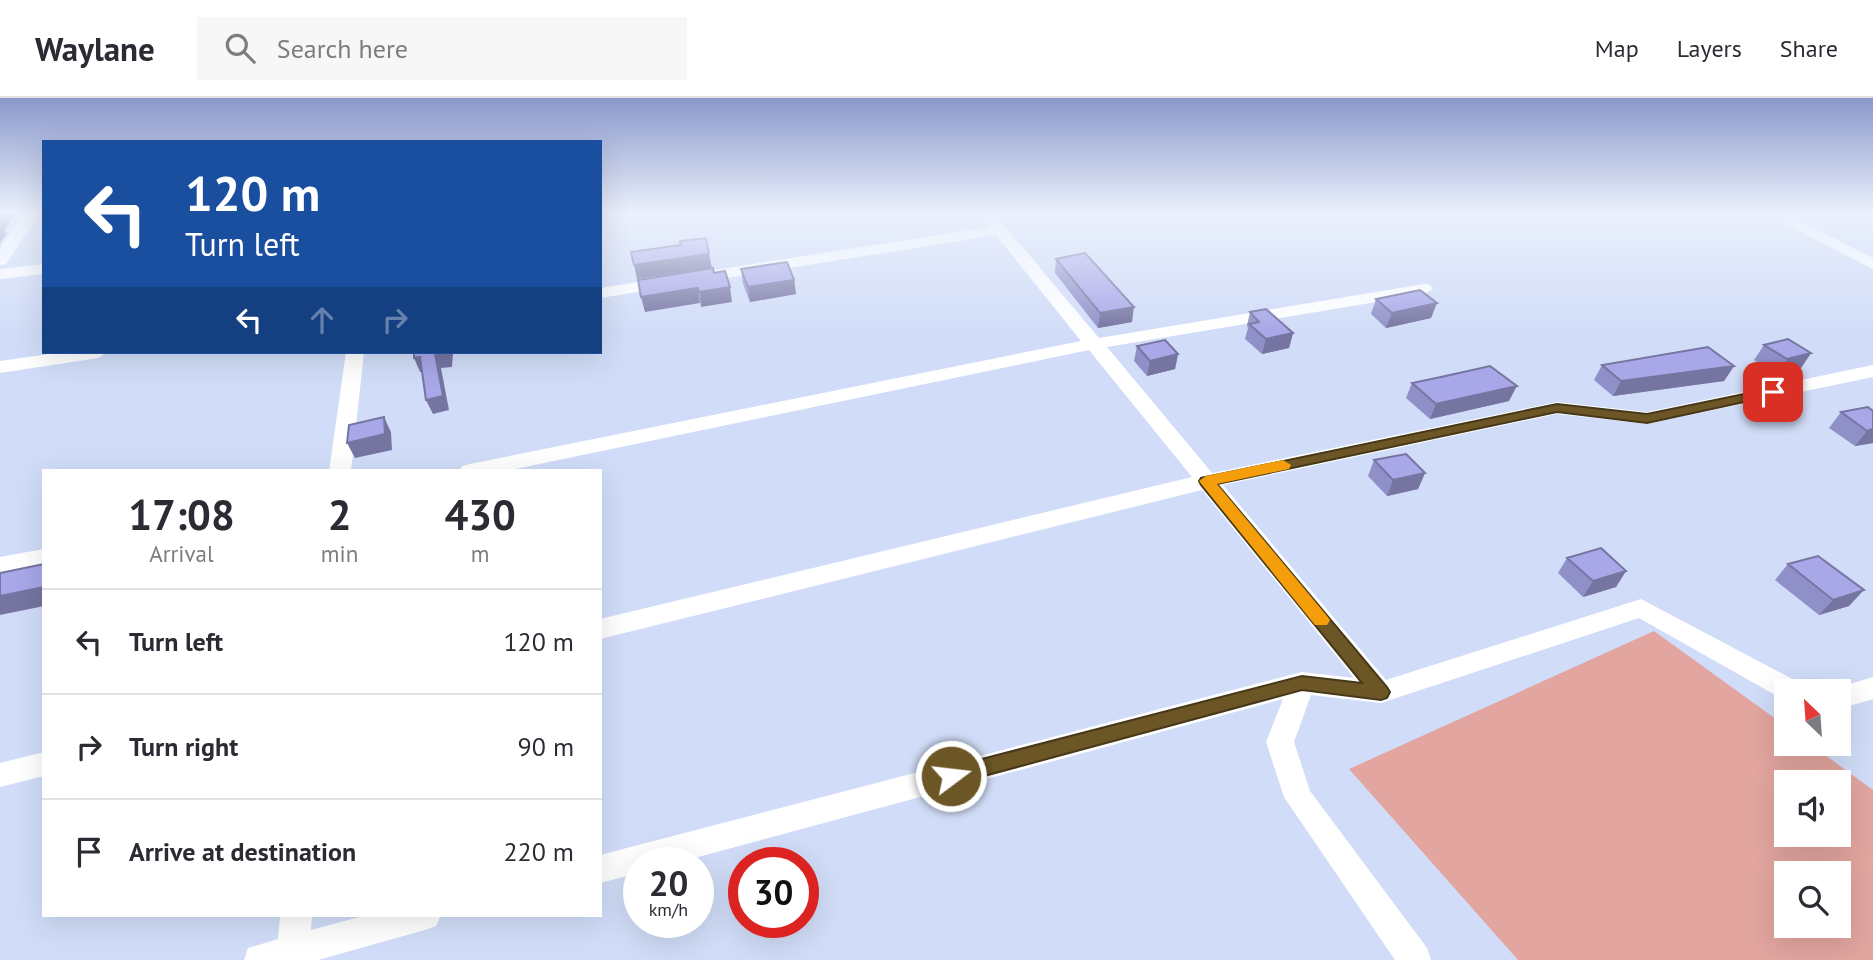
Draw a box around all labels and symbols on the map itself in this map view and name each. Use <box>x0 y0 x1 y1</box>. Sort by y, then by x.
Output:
pin <box>1743 362 1803 422</box>
north arrow <box>1774 679 1852 756</box>
position arrow <box>914 739 988 813</box>
speed limit sign: 30 <box>728 847 819 938</box>

